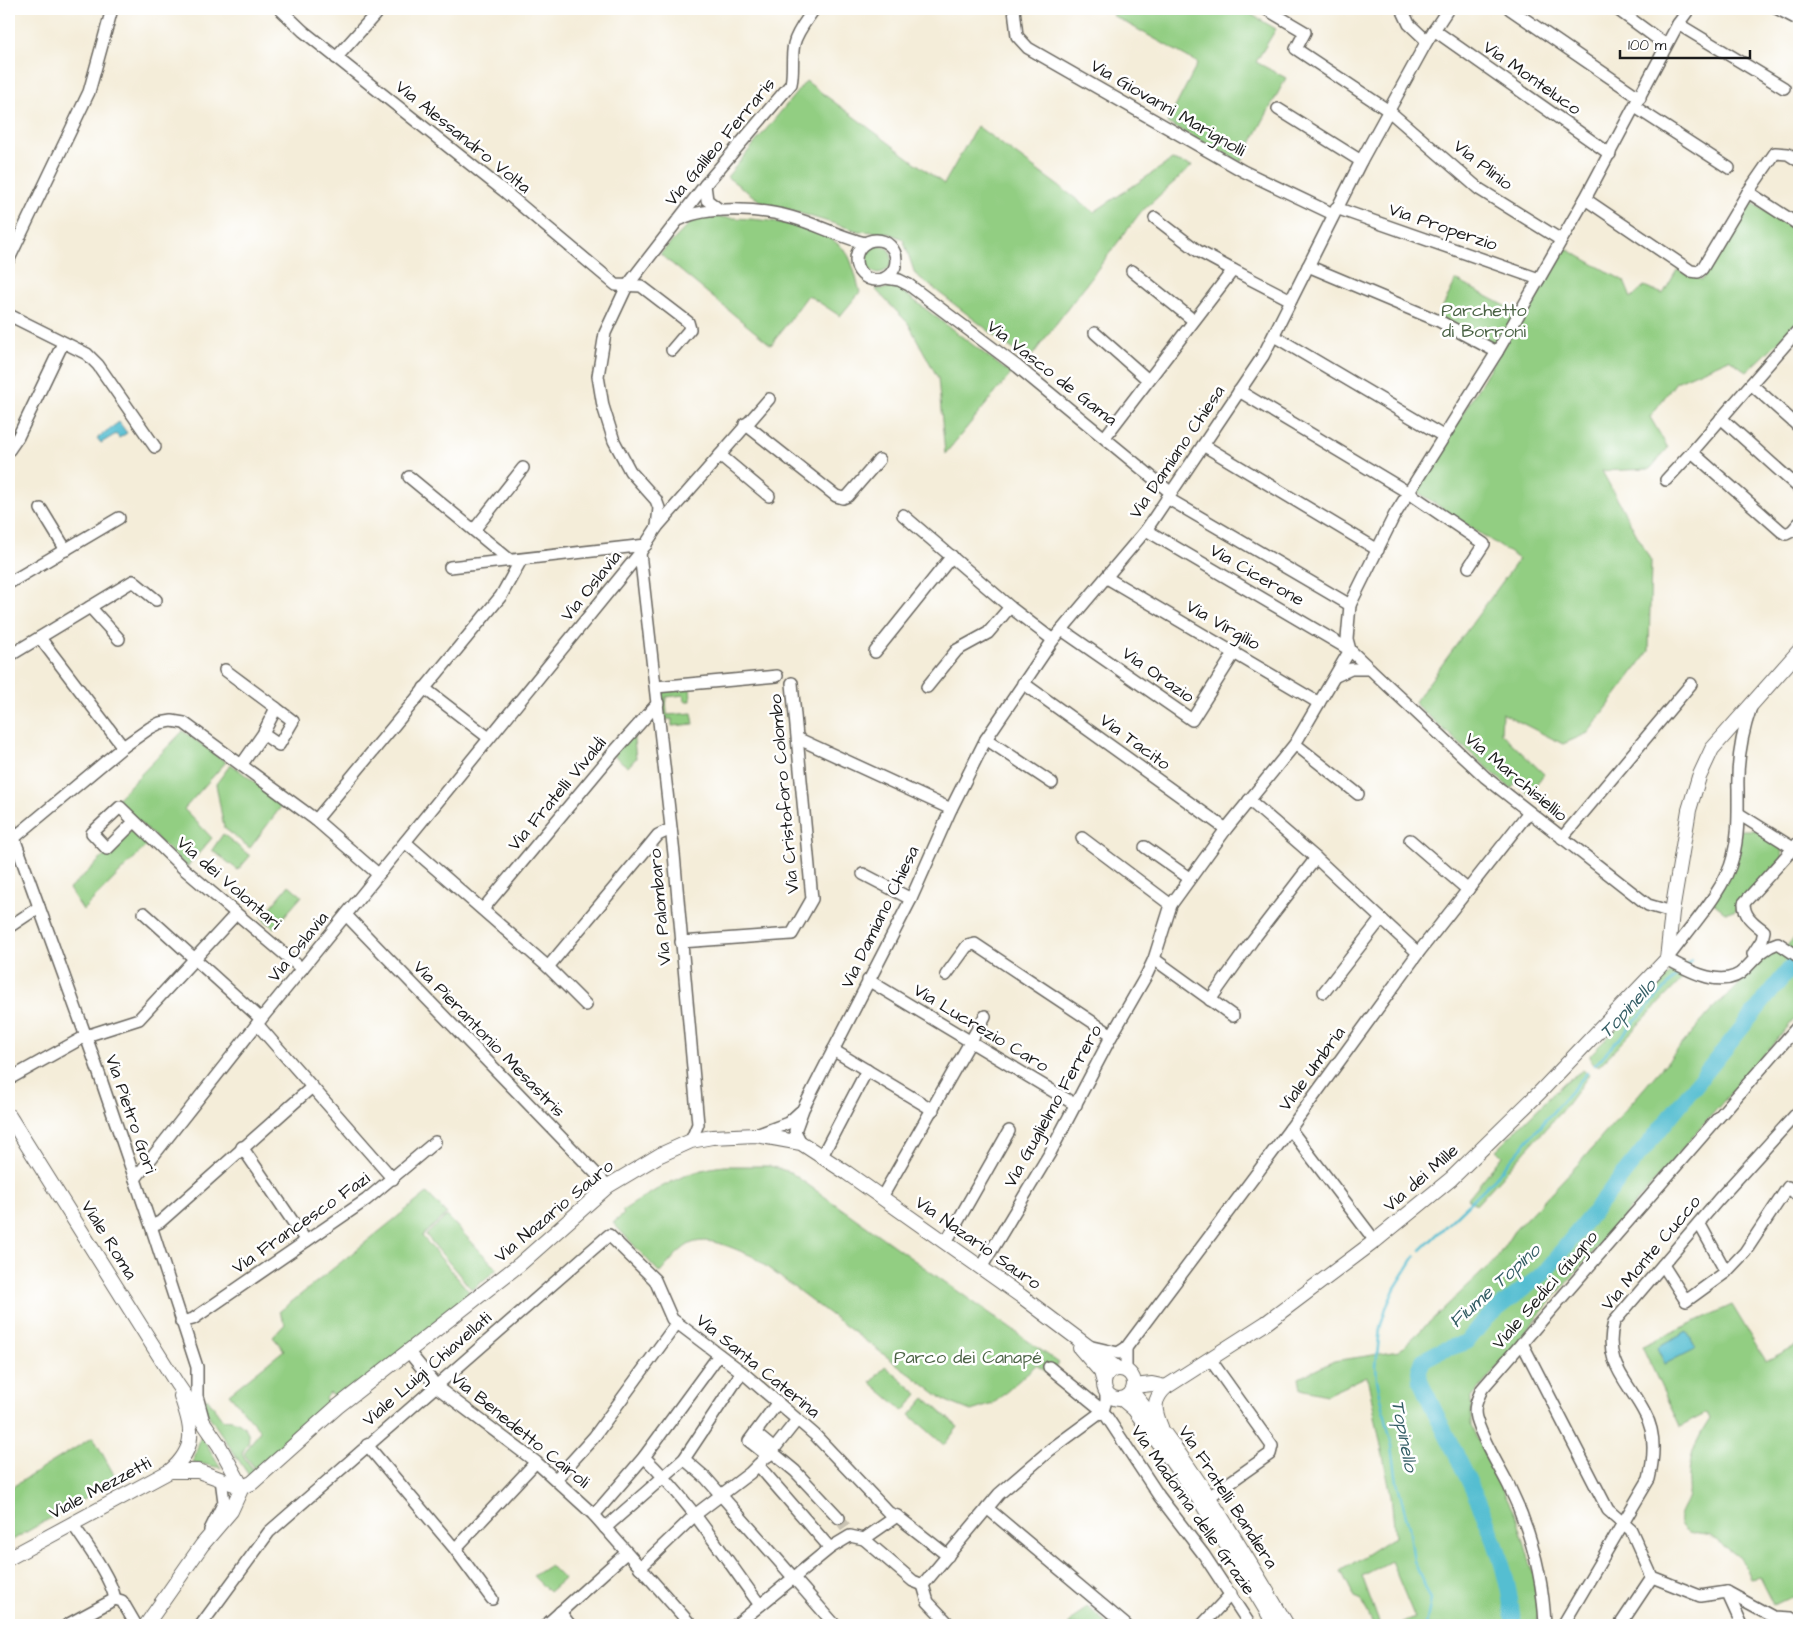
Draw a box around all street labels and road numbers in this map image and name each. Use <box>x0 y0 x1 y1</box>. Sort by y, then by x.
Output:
street label: Via Monteluco <box>1478 35 1586 121</box>
street label: Via Giovanni Marignolli <box>1085 53 1251 164</box>
street label: Via Galileo Ferraris <box>659 73 781 211</box>
street label: Via Alessandro Volta <box>390 74 536 200</box>
street label: Via Plinio <box>1448 134 1518 196</box>
street label: Via Properzio <box>1385 197 1501 257</box>
street label: Via Vasco de Gama <box>981 314 1123 432</box>
street label: Via Damiano Chiesa <box>1123 380 1231 524</box>
street label: Via Cicerone <box>1205 538 1309 612</box>
street label: Via Oslavia <box>555 545 627 627</box>
street label: Via Virgilio <box>1181 594 1265 657</box>
street label: Via Orazio <box>1117 641 1199 709</box>
street label: Via Cristoforo Colombo <box>763 693 805 895</box>
street label: Via Tacito <box>1094 708 1176 776</box>
street label: Via Marchisiellio <box>1459 726 1573 828</box>
street label: Via Fratelli Vivaldi <box>502 731 612 856</box>
street label: Via dei Volontari <box>171 830 287 936</box>
street label: Via Damiano Chiesa <box>835 842 925 992</box>
street label: Via Palombaro <box>642 847 678 967</box>
street label: Via Oslavia <box>262 906 334 988</box>
street label: Via Pierantonio Mesastris <box>407 955 571 1123</box>
street label: Via Lucrezio Caro <box>909 978 1053 1078</box>
street label: Via Guglielmo Ferrero <box>998 1020 1109 1192</box>
street label: Viale Umbria <box>1273 1022 1351 1116</box>
street label: Via Pietro Gori <box>99 1051 163 1177</box>
street label: Via dei Mille <box>1378 1138 1464 1218</box>
street label: Via Nazario Sauro <box>489 1154 619 1268</box>
street label: Via Francesco Fazi <box>227 1166 375 1280</box>
street label: Via Nazario Sauro <box>910 1190 1046 1296</box>
street label: Via Monte Cucco <box>1595 1190 1707 1316</box>
street label: Viale Roma <box>75 1196 143 1284</box>
street label: Viale Sedici Giugno <box>1486 1225 1604 1356</box>
street label: Viale Luigi Chiavellati <box>357 1306 498 1433</box>
street label: Via Santa Caterina <box>690 1308 826 1424</box>
street label: Via Benedetto Cairoli <box>445 1366 595 1494</box>
street label: Via Madonna delle Grazie <box>1125 1420 1262 1600</box>
street label: Via Fratelli Bandiera <box>1172 1420 1284 1574</box>
street label: Viale Mezzetti <box>45 1450 156 1525</box>

